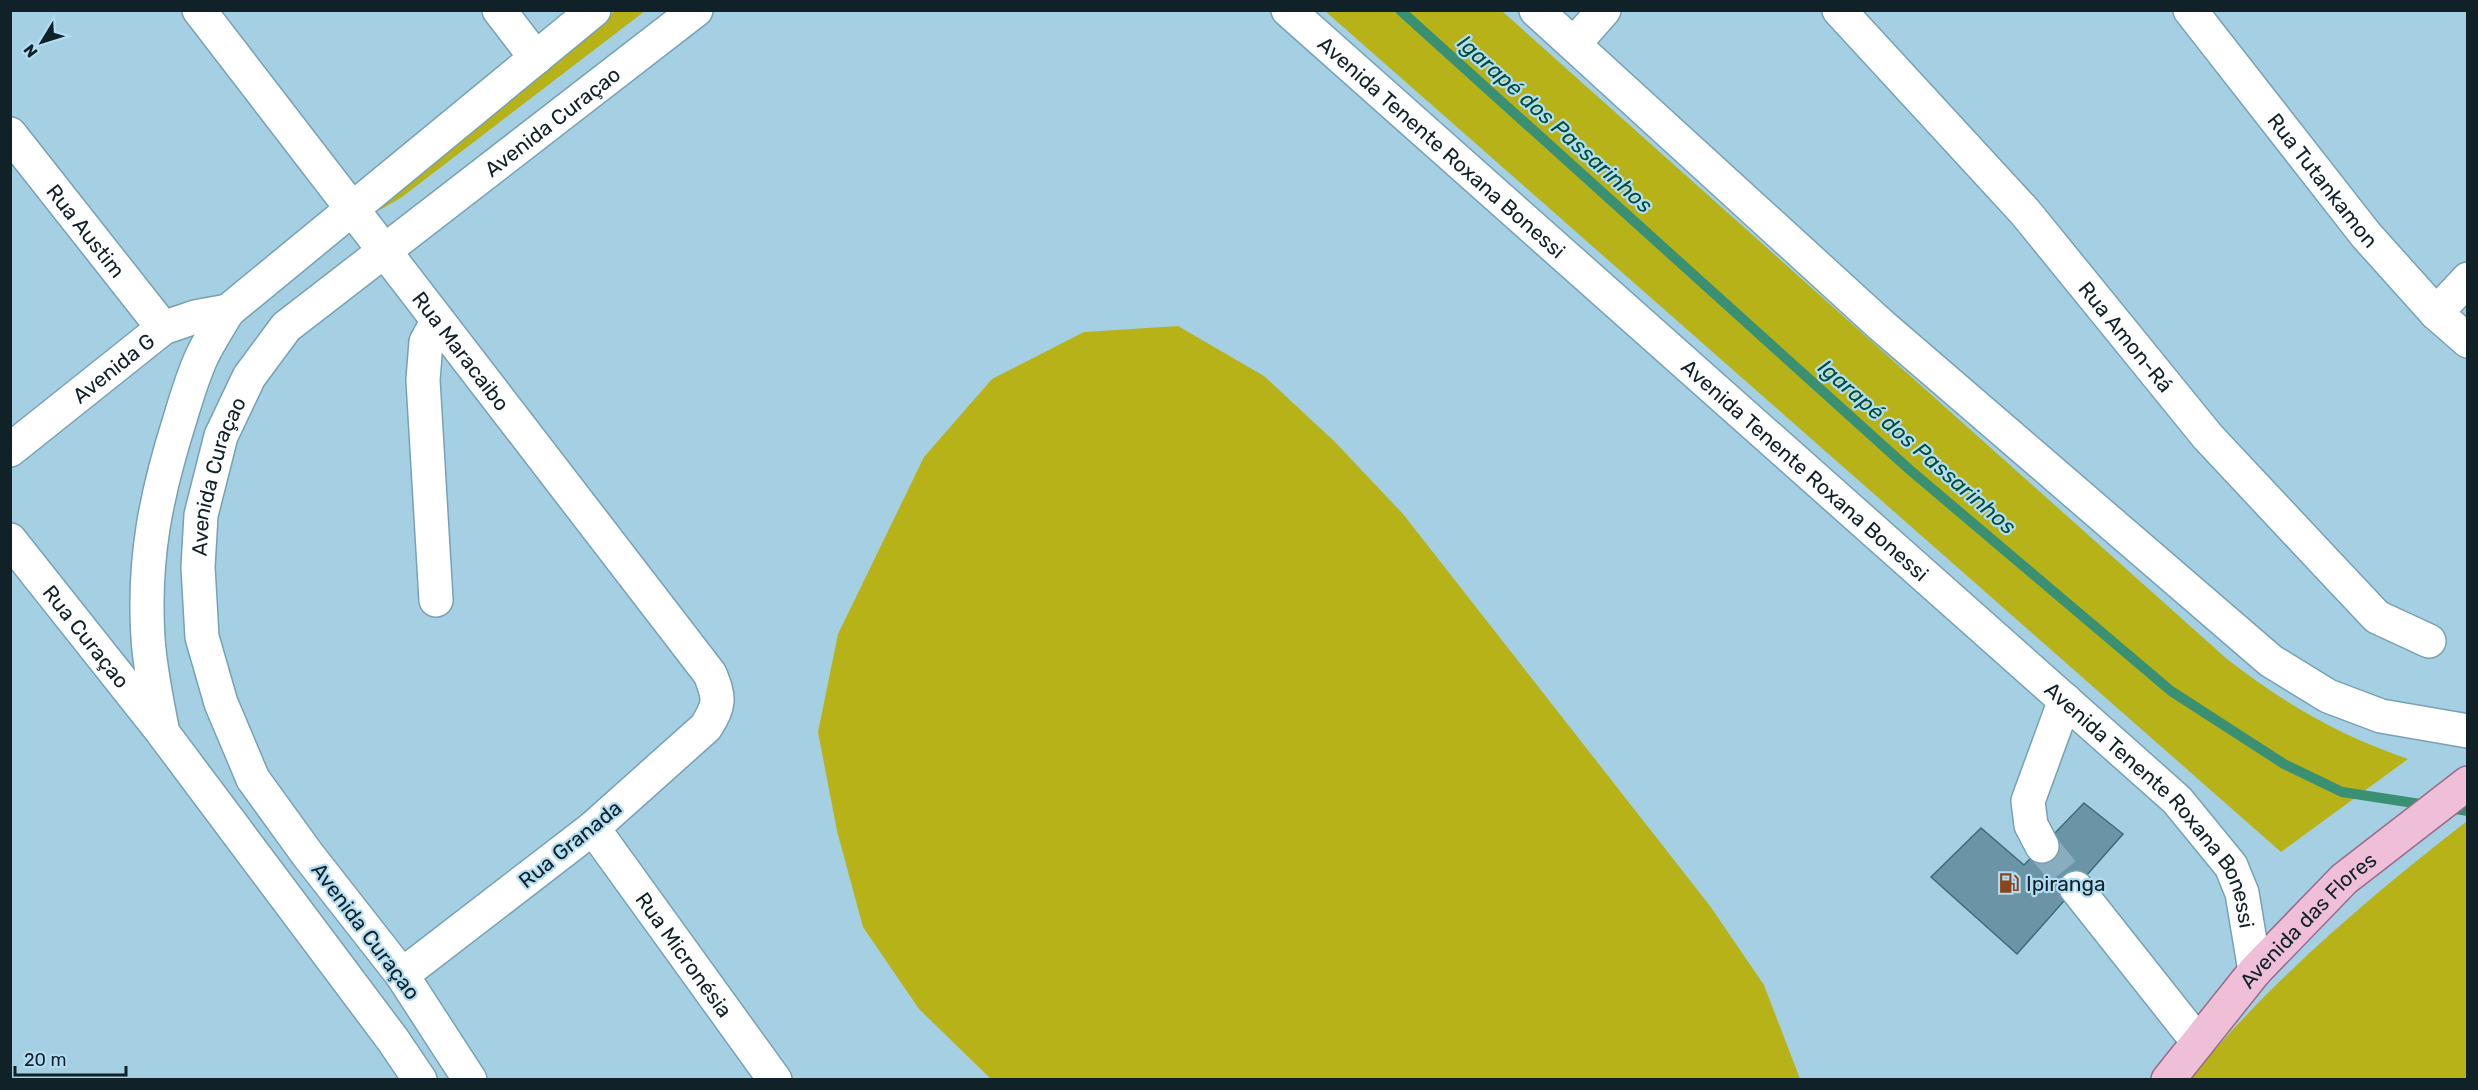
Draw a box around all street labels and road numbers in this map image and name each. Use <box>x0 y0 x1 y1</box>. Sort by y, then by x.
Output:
street label: Avenida Tenente Roxana Bonessi <box>1313 31 1571 263</box>
street label: Avenida Curaçao <box>479 61 625 182</box>
street label: Rua Tutankamon <box>2263 108 2384 253</box>
street label: Rua Austim <box>42 179 131 282</box>
street label: Rua Amon-Rá <box>2074 276 2179 397</box>
street label: Rua Maracaibo <box>408 286 515 415</box>
street label: Avenida G <box>67 327 159 408</box>
street label: Avenida Tenente Roxana Bonessi <box>1677 353 1934 586</box>
street label: Avenida Curaçao <box>186 392 250 557</box>
street label: Rua Curaçao <box>38 580 135 693</box>
street label: Avenida Tenente Roxana Bonessi <box>2040 676 2260 930</box>
street label: Rua Granada <box>513 795 627 893</box>
street label: Avenida das Flores <box>2234 846 2381 993</box>
street label: Avenida Curaçao <box>306 858 426 1004</box>
street label: Rua Micronésia <box>631 887 738 1022</box>

